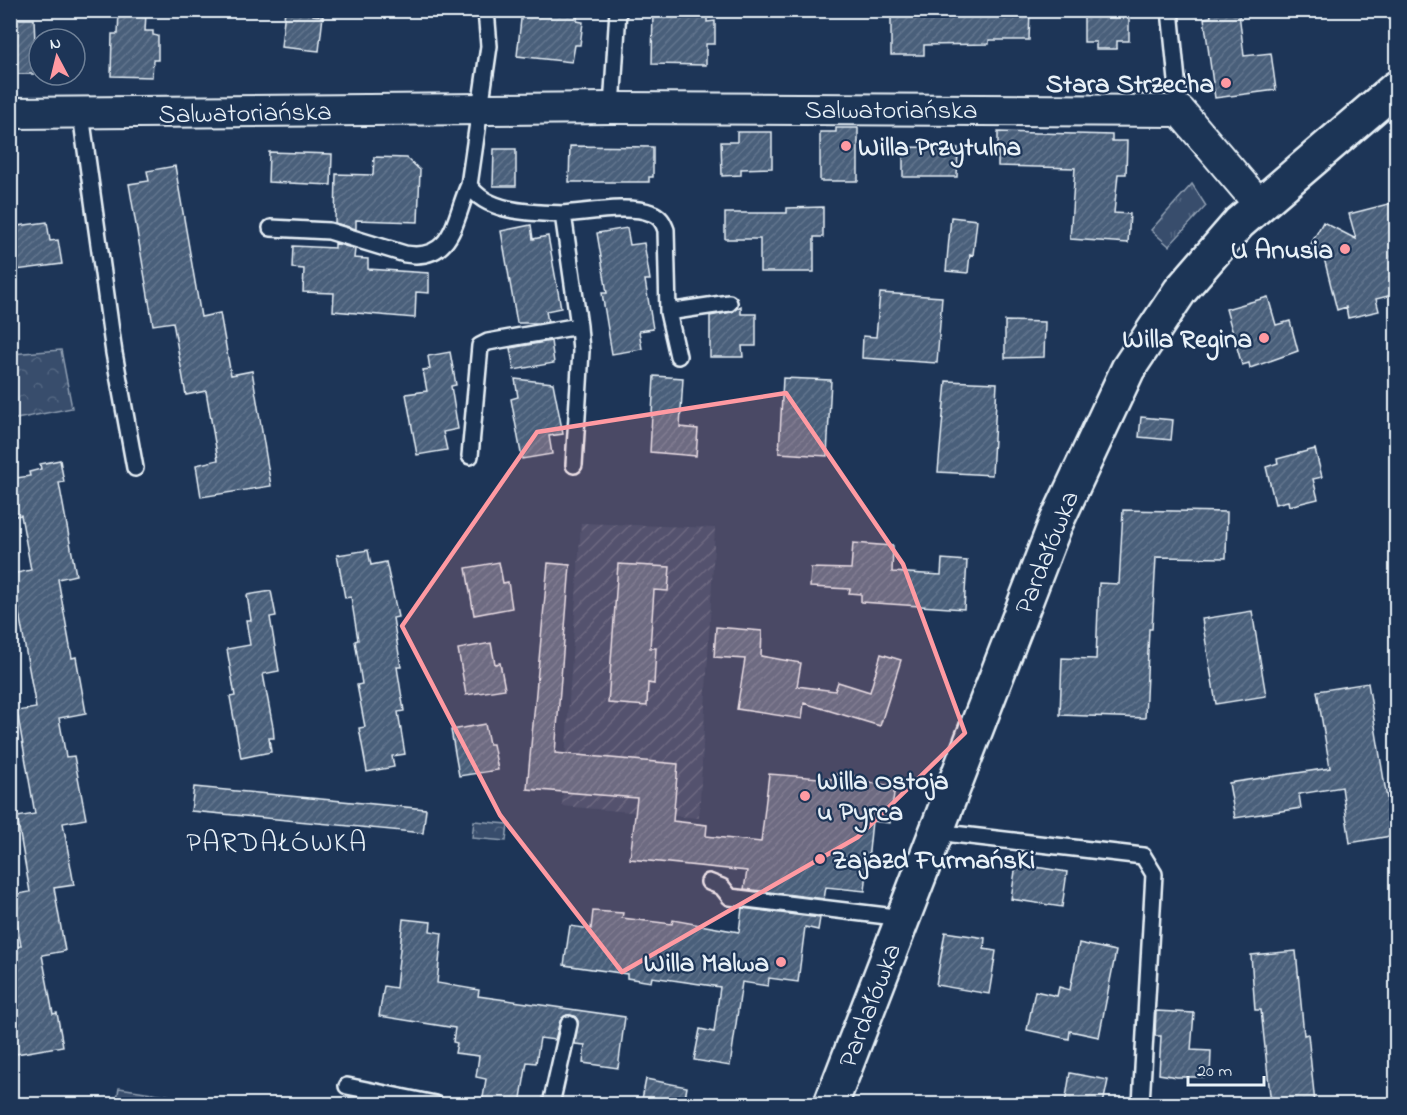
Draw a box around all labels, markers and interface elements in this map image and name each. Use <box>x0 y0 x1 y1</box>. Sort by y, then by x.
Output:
north arrow <box>27 27 87 87</box>
text: N <box>49 32 62 57</box>
place label: Stara Strzecha <box>1046 66 1214 105</box>
marker: Stara Strzecha <box>1219 76 1233 90</box>
street label: Salwatoriańska <box>804 92 978 131</box>
street label: Salwatoriańska <box>158 93 332 136</box>
place label: Willa Przytulna <box>858 129 1021 168</box>
marker: Willa Przytulna <box>839 139 853 153</box>
place label: U Anusia <box>1231 232 1333 271</box>
marker: U Anusia <box>1338 242 1352 256</box>
place label: Willa Regina <box>1123 321 1252 361</box>
marker: Willa Regina <box>1257 331 1271 345</box>
street label: Pardałówka <box>1006 485 1091 621</box>
place label: Willa Ostoja u Pyrca <box>817 763 949 833</box>
marker: Willa Ostoja u Pyrca <box>798 789 812 803</box>
district label: PARDAŁÓWKA <box>186 824 368 865</box>
place label: Zajazd FurmańsKi <box>832 842 1035 881</box>
marker: Zajazd FurmańsKi <box>813 852 827 866</box>
street label: Pardałówka <box>830 938 913 1074</box>
place label: Willa Malwa <box>644 945 769 984</box>
marker: Willa Malwa <box>774 955 788 969</box>
scale bar <box>1188 1049 1264 1087</box>
text: 20 m <box>1197 1059 1232 1085</box>

